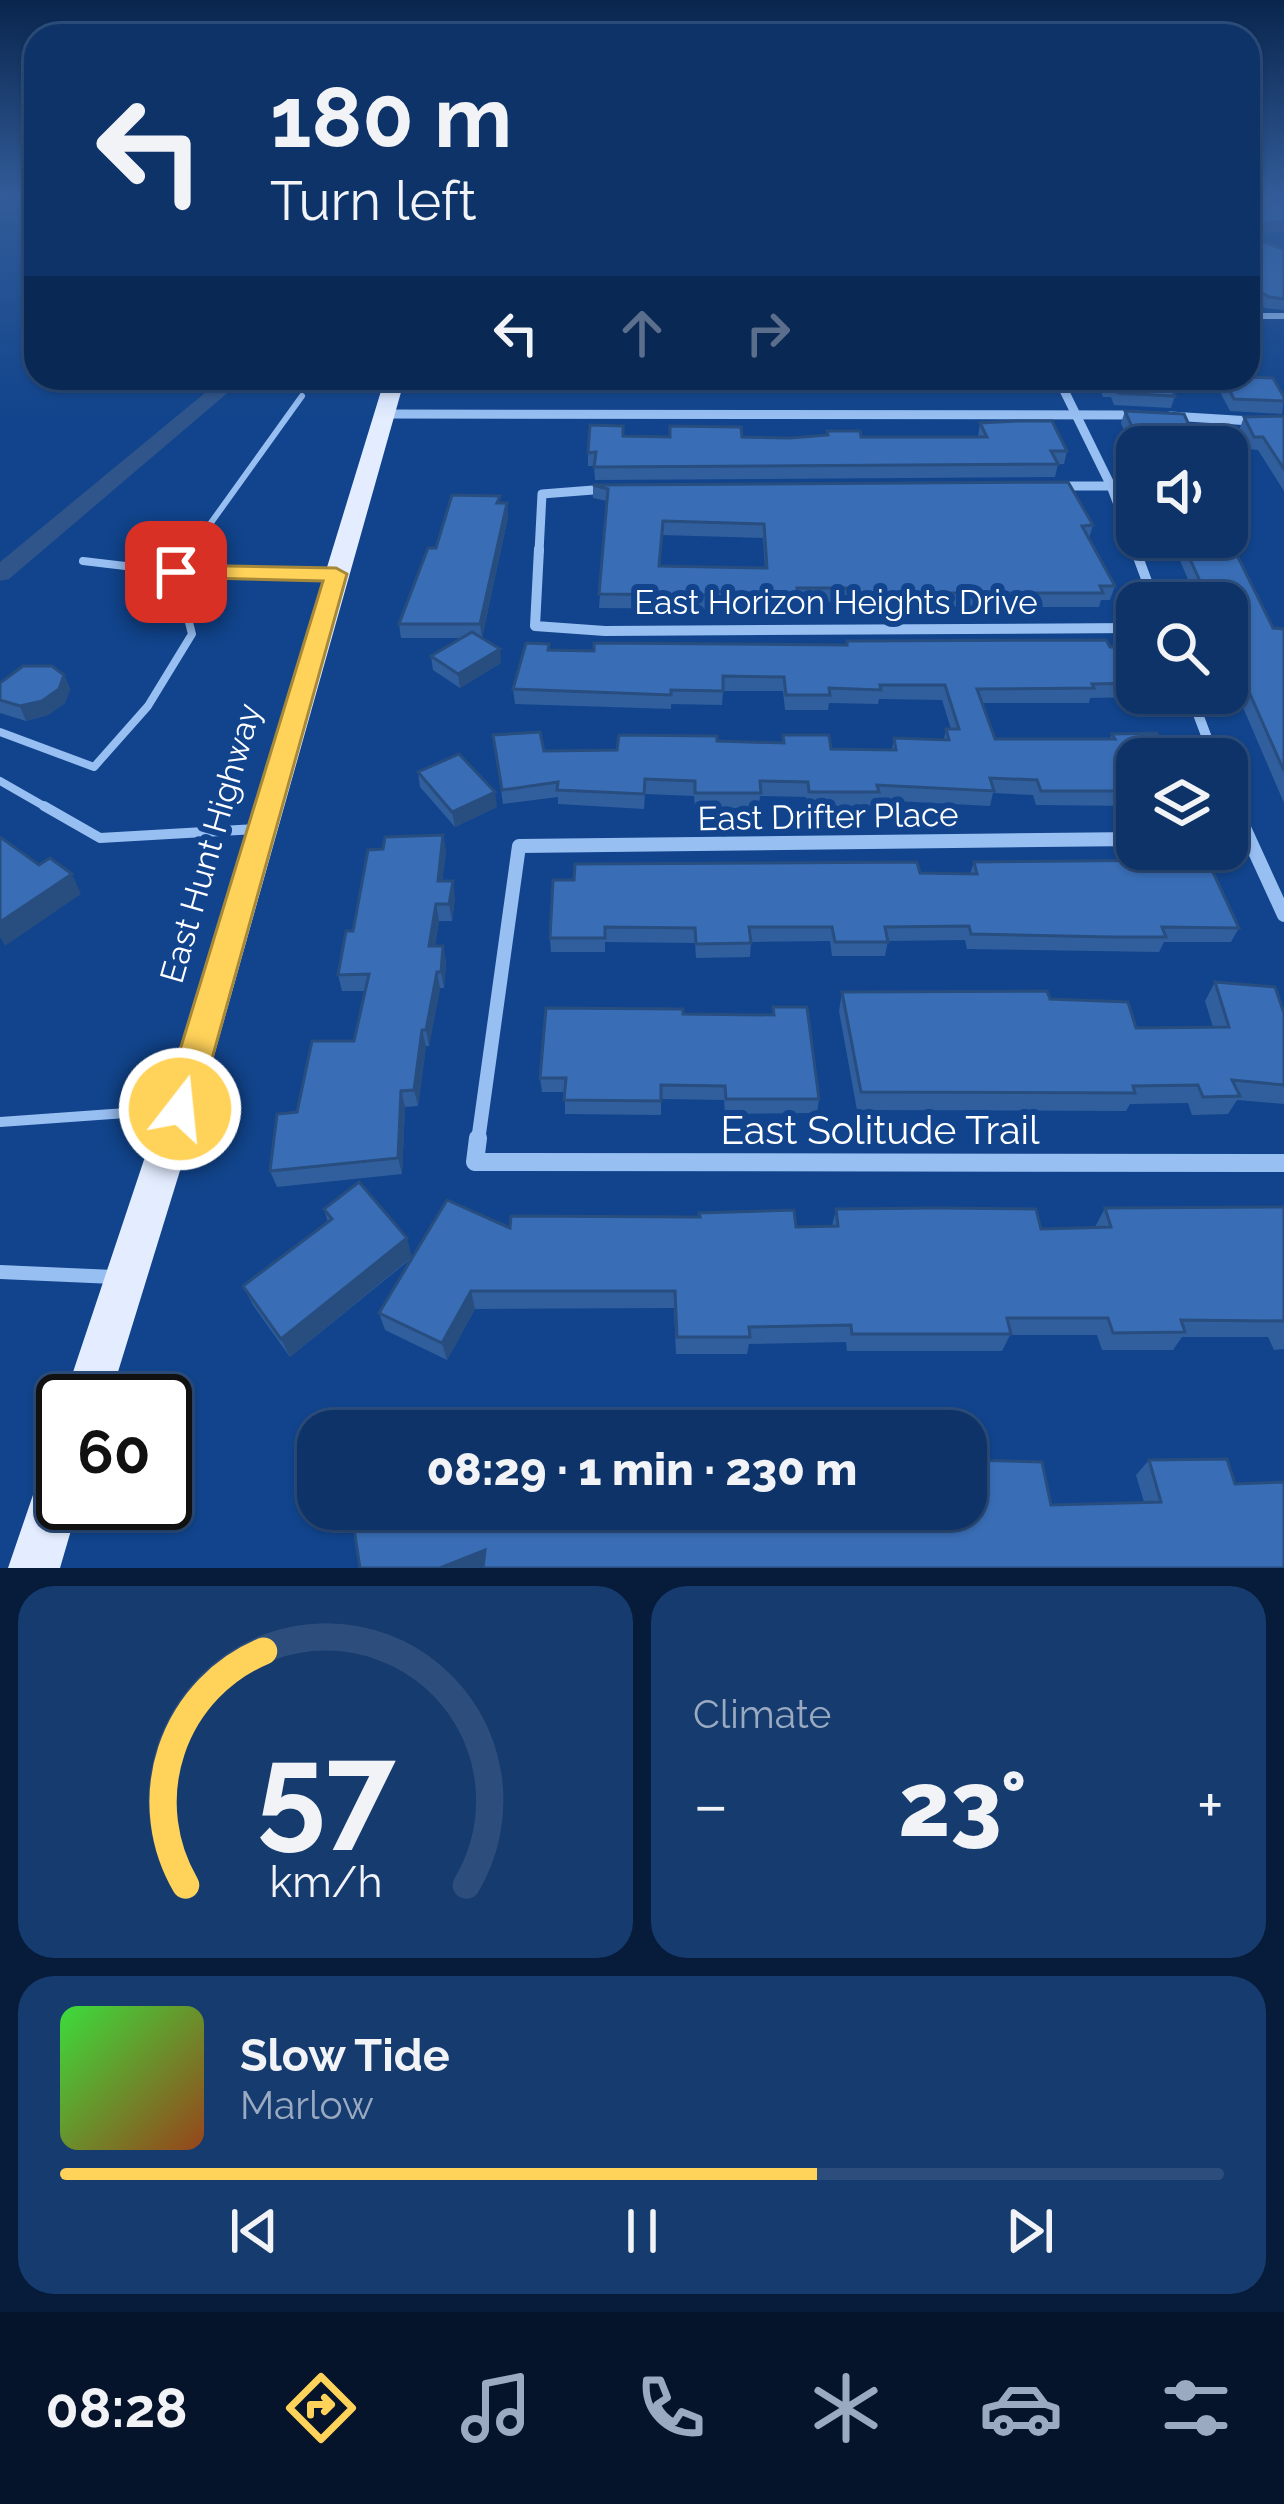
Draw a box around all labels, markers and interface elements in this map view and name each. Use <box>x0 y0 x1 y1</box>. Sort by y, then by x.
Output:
text: 180 m <box>270 68 512 167</box>
icon: left <box>72 72 228 228</box>
text: Turn left <box>270 169 477 233</box>
icon: left <box>483 300 549 366</box>
icon: ahead <box>609 300 675 366</box>
icon: right <box>735 300 801 366</box>
map controls <box>1116 426 1248 870</box>
button: sound <box>1116 426 1248 558</box>
pin <box>125 521 227 623</box>
icon: arrive <box>143 539 209 605</box>
button: search <box>1116 582 1248 714</box>
street label: East Horizon Heights Drive <box>634 583 1038 622</box>
street label: East Hunt Highway <box>152 699 269 987</box>
button: layers <box>1116 738 1248 870</box>
street label: East Drifter Place <box>697 795 959 838</box>
position arrow <box>117 1046 243 1172</box>
street label: East Solitude Trail <box>720 1107 1040 1153</box>
speed limit sign: 60 <box>36 1374 192 1530</box>
text: 08:29 · 1 min · 230 m <box>427 1443 857 1496</box>
text: Climate <box>693 1691 831 1737</box>
text: 57 <box>256 1717 396 1863</box>
text: 23° <box>898 1751 1027 1857</box>
text: − <box>693 1766 729 1843</box>
text: + <box>1197 1766 1224 1843</box>
text: km/h <box>269 1857 382 1907</box>
text: Slow Tide <box>240 2029 450 2082</box>
text: Marlow <box>240 2082 374 2128</box>
icon: previous <box>221 2198 287 2264</box>
icon: pause <box>609 2198 675 2264</box>
icon: next <box>997 2198 1063 2264</box>
icon: directions <box>279 2366 363 2450</box>
icon: music <box>454 2366 538 2450</box>
icon: phone <box>629 2366 713 2450</box>
icon: climate <box>804 2366 888 2450</box>
icon: car <box>979 2366 1063 2450</box>
icon: filters <box>1154 2366 1238 2450</box>
text: 08:28 <box>46 2376 188 2440</box>

